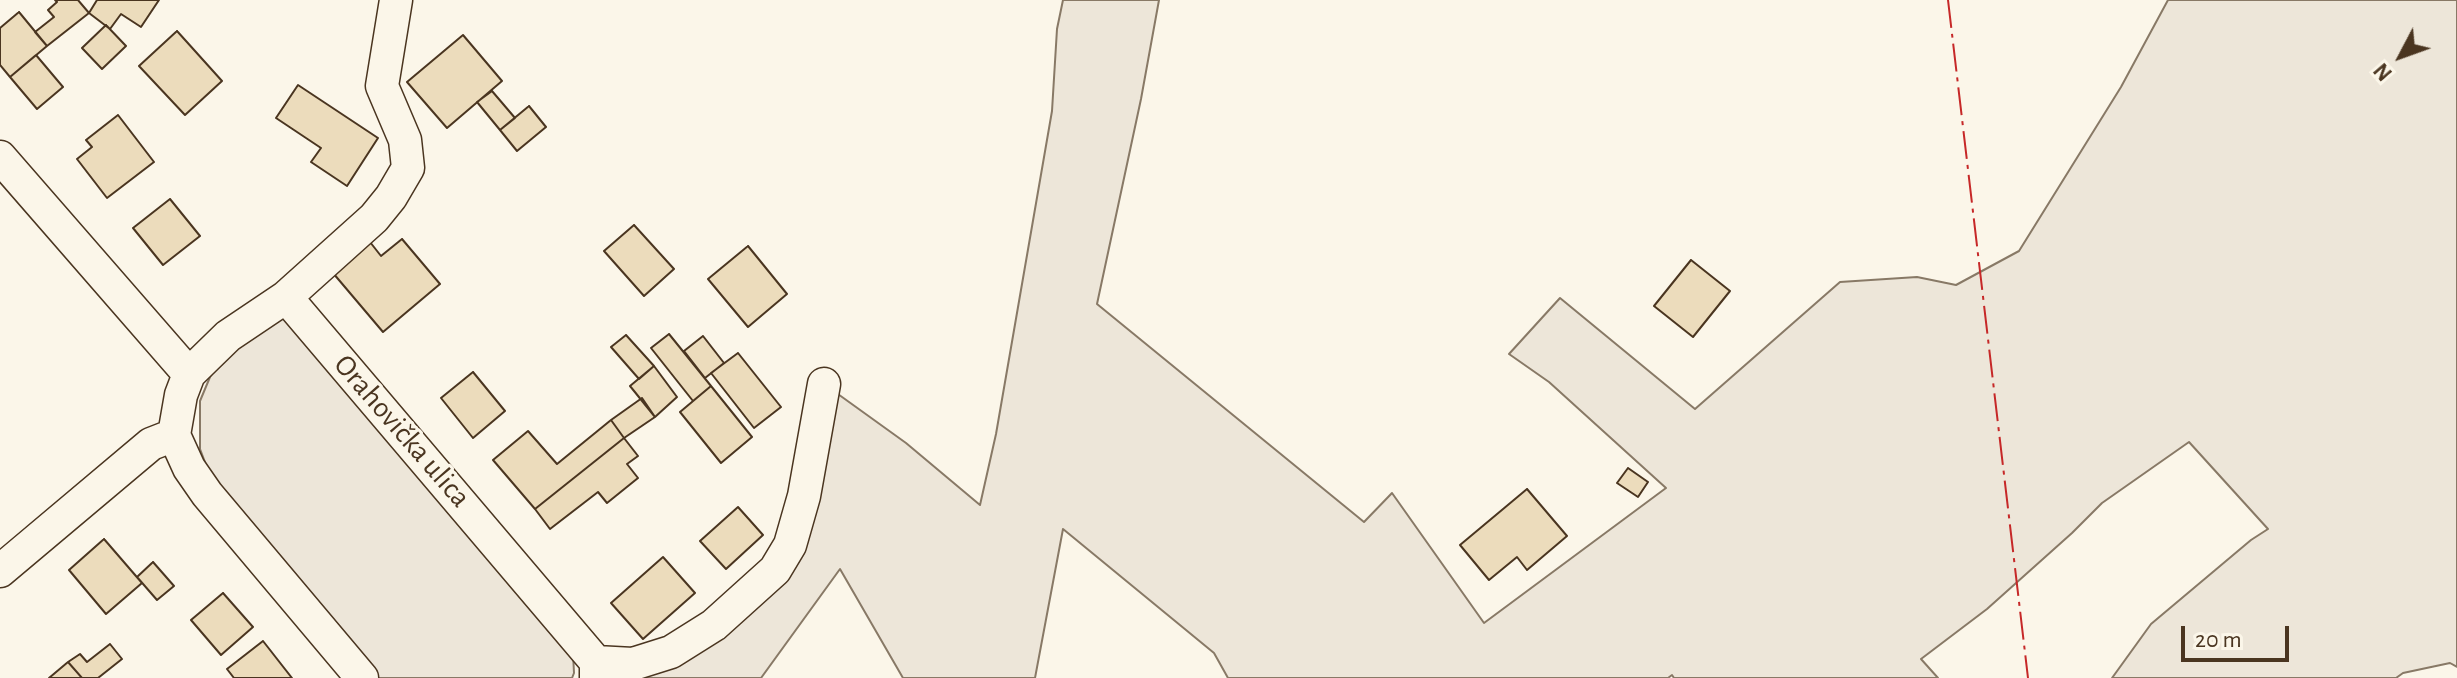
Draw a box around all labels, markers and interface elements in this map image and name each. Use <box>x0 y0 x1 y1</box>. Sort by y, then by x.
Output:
north arrow <box>2361 16 2441 96</box>
text: N <box>2370 59 2396 85</box>
street label: Orahovička ulica <box>326 347 478 515</box>
scale bar <box>2185 610 2293 660</box>
text: 20 m <box>2195 628 2242 652</box>

